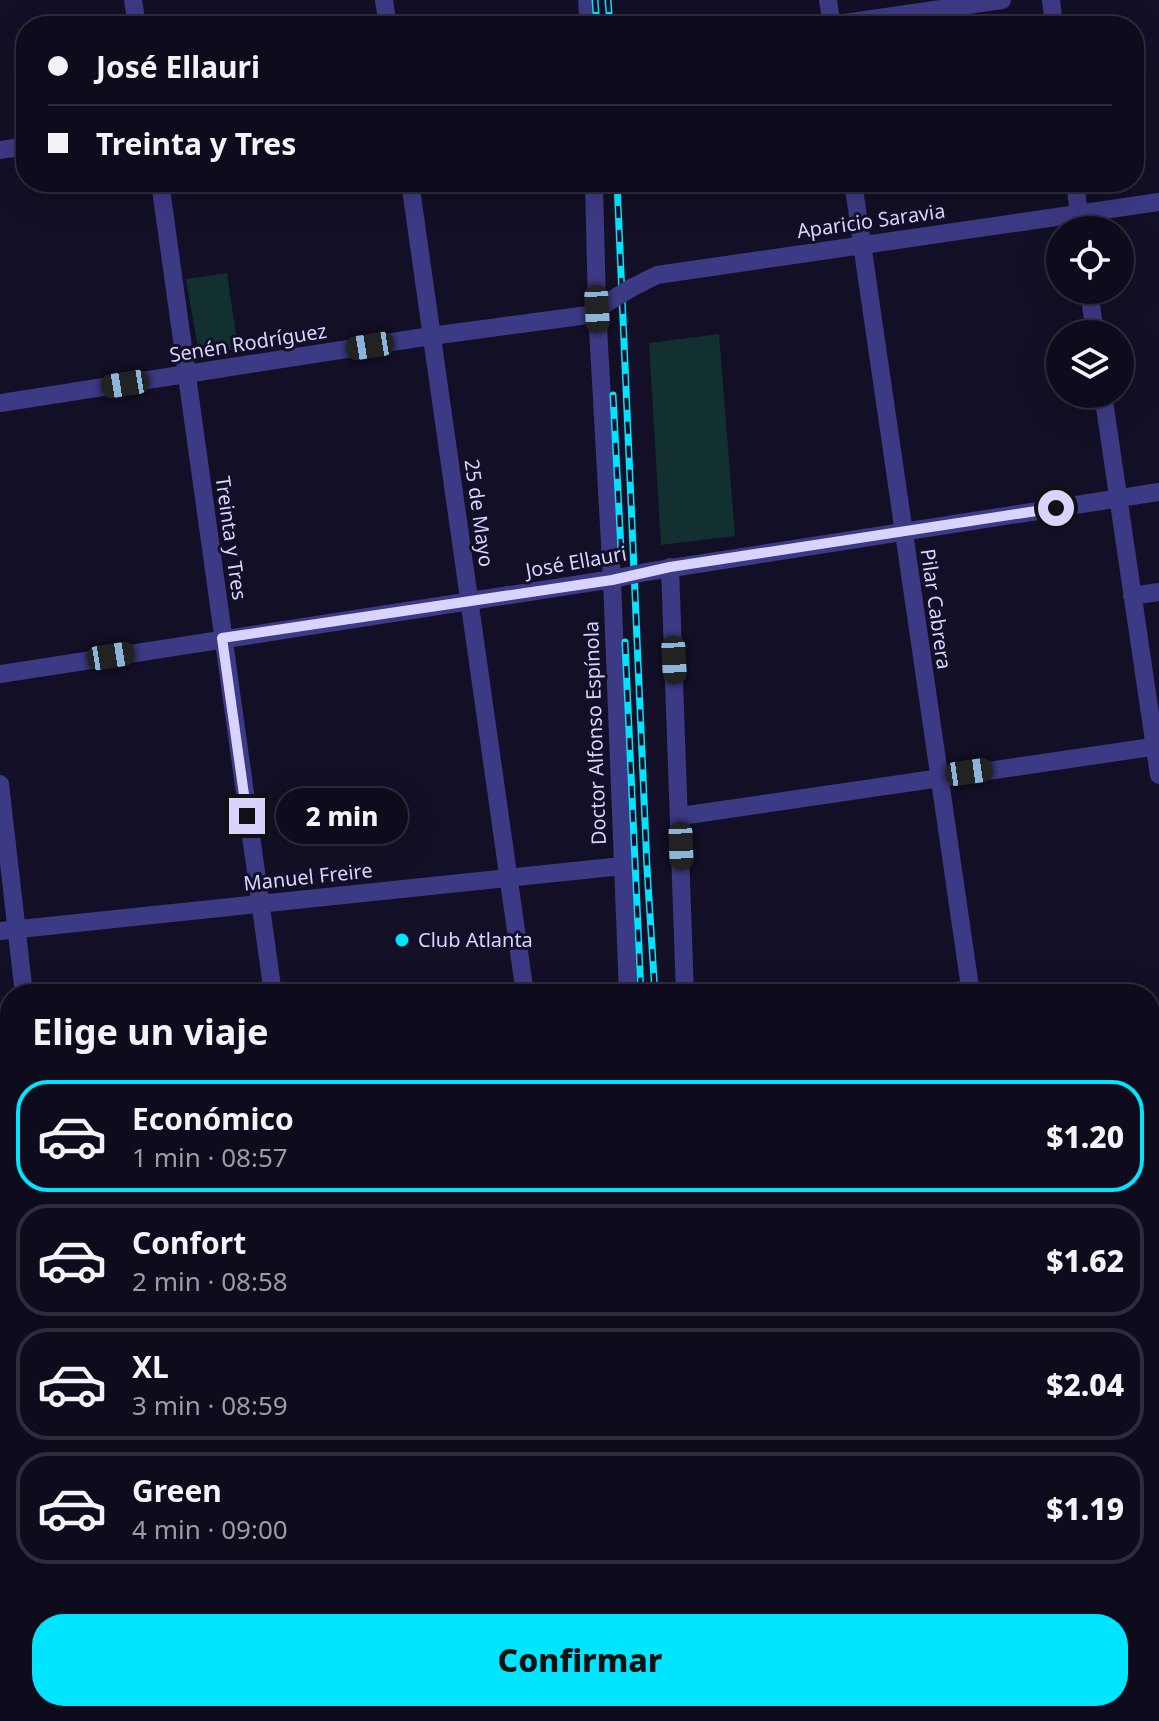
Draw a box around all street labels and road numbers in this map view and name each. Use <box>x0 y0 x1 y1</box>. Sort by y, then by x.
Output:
street label: Aparicio Saravia <box>795 197 947 244</box>
street label: Senén Rodríguez <box>167 317 328 368</box>
street label: 25 de Mayo <box>459 457 500 569</box>
street label: Treinta y Tres <box>209 474 254 602</box>
street label: José Ellauri <box>521 539 629 584</box>
street label: Pilar Cabrera <box>915 547 958 671</box>
street label: Doctor Alfonso Espínola <box>577 620 612 846</box>
street label: Manuel Freire <box>242 856 374 897</box>

